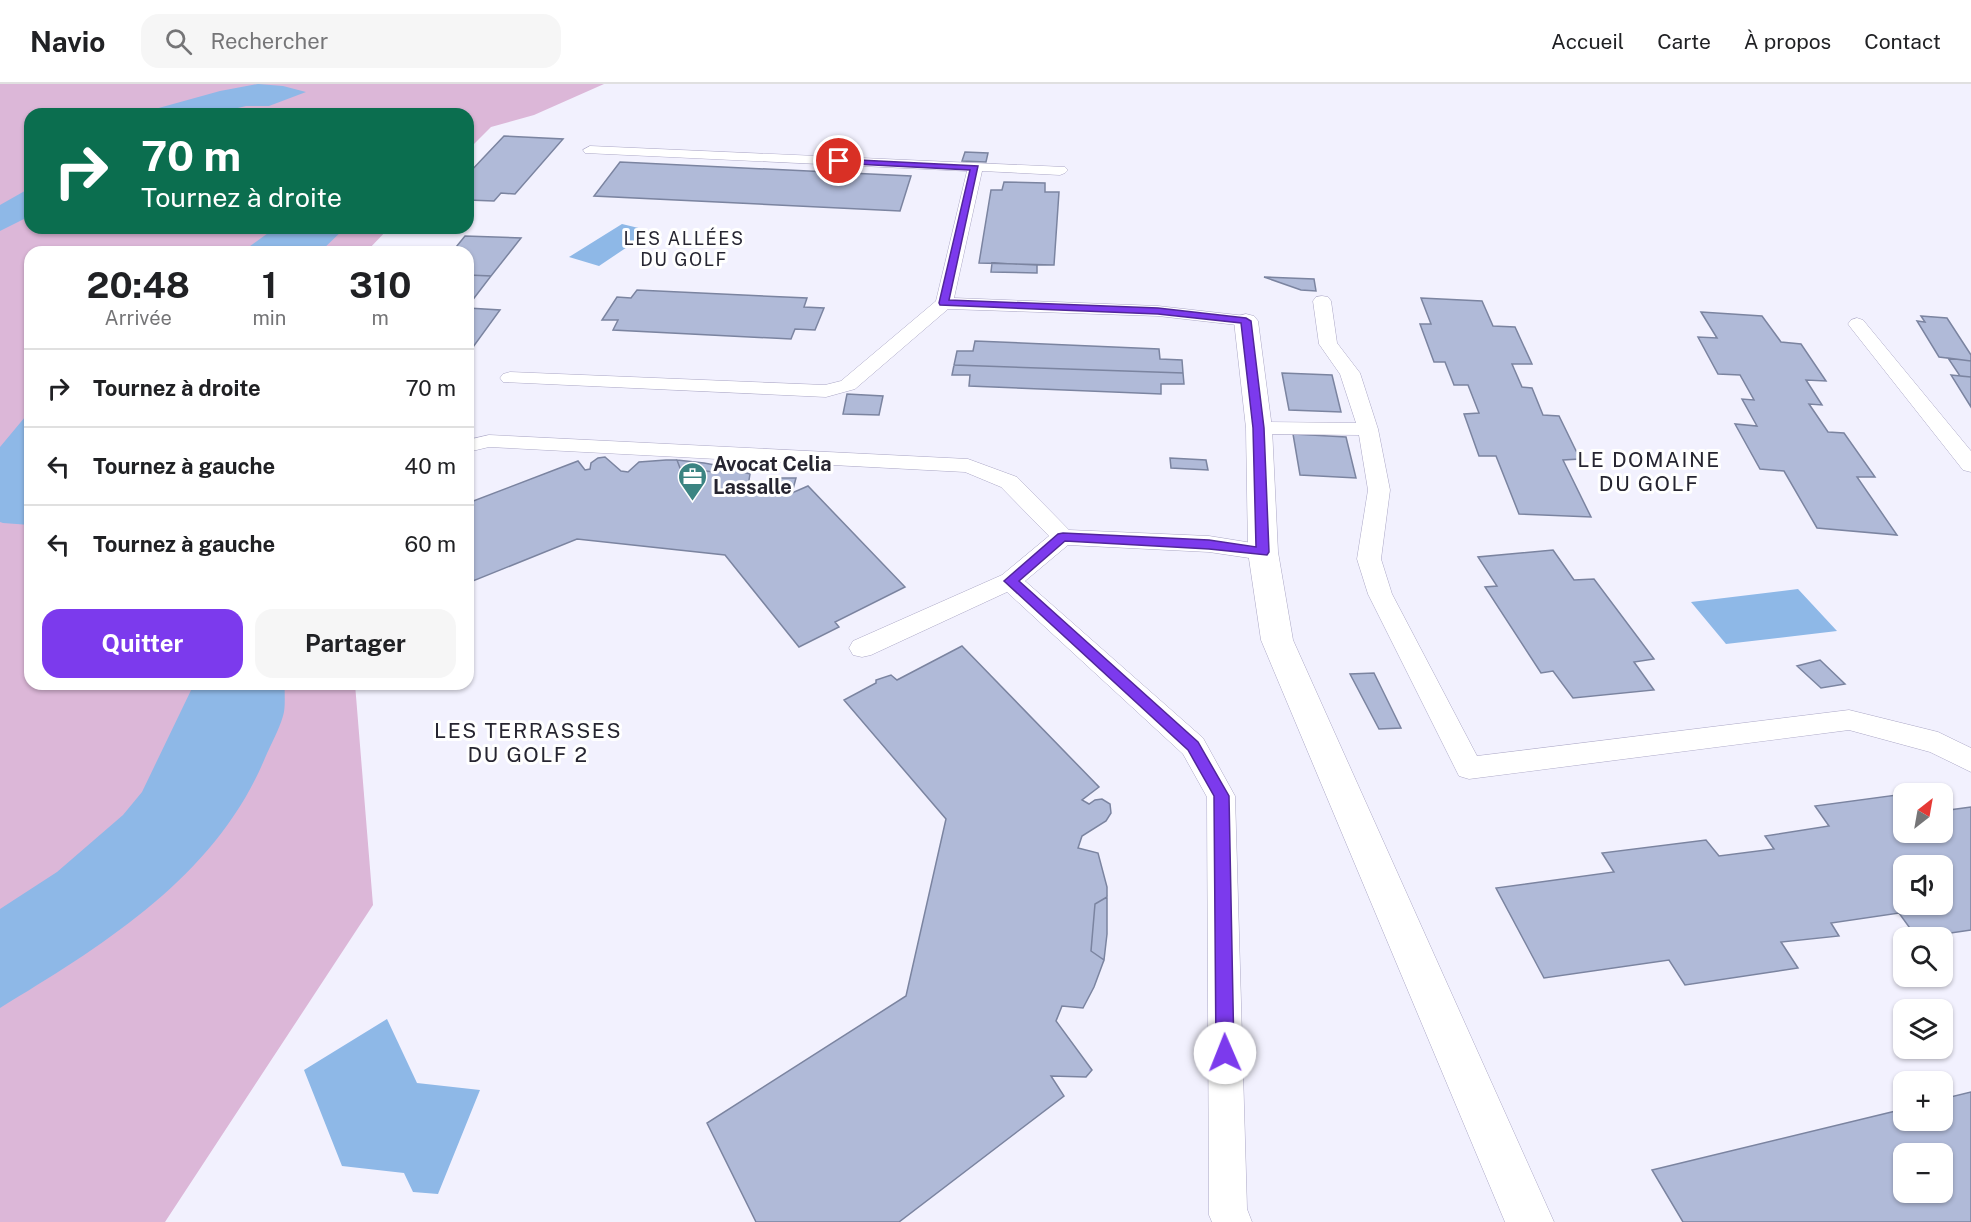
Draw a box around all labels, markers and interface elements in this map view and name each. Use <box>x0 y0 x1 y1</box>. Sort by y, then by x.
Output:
search box <box>141 14 561 68</box>
text: Navio <box>30 25 105 58</box>
icon: search <box>162 25 195 58</box>
text: Rechercher <box>210 28 328 54</box>
text: Accueil <box>1551 29 1624 54</box>
text: Carte <box>1657 29 1711 54</box>
text: À propos <box>1744 29 1831 54</box>
text: Contact <box>1864 29 1941 54</box>
text: 70 m <box>141 131 241 180</box>
icon: right <box>42 132 120 210</box>
pin <box>813 135 864 186</box>
icon: arrive <box>822 144 855 177</box>
text: Tournez à droite <box>141 181 342 213</box>
district label: LES ALLÉES DU GOLF <box>623 227 745 270</box>
text: 20:48 <box>87 264 190 306</box>
text: 1 <box>262 264 277 306</box>
text: 310 <box>349 264 411 306</box>
text: Arrivée <box>105 306 172 330</box>
text: min <box>252 306 286 330</box>
text: m <box>372 306 389 330</box>
icon: right <box>42 372 75 405</box>
text: Tournez à droite <box>93 375 261 401</box>
text: 70 m <box>405 375 456 401</box>
district label: LE DOMAINE DU GOLF <box>1577 447 1721 496</box>
icon: left <box>42 450 75 483</box>
place label: Avocat Celia Lassalle <box>713 452 832 499</box>
text: Tournez à gauche <box>93 453 275 479</box>
text: 40 m <box>404 453 456 479</box>
office icon: Avocat Celia Lassalle <box>676 460 708 502</box>
icon: left <box>42 528 75 561</box>
text: Tournez à gauche <box>93 531 275 557</box>
text: 60 m <box>405 531 456 557</box>
button: Quitter <box>42 609 243 678</box>
button: Partager <box>255 609 456 678</box>
district label: LES TERRASSES DU GOLF 2 <box>434 718 622 767</box>
north arrow <box>1893 783 1953 843</box>
map controls <box>1893 783 1953 1203</box>
button: sound <box>1893 855 1953 915</box>
button: search <box>1893 927 1953 987</box>
button: layers <box>1893 999 1953 1059</box>
position arrow <box>1193 1021 1257 1085</box>
button: + <box>1893 1071 1953 1131</box>
button: − <box>1893 1143 1953 1203</box>

